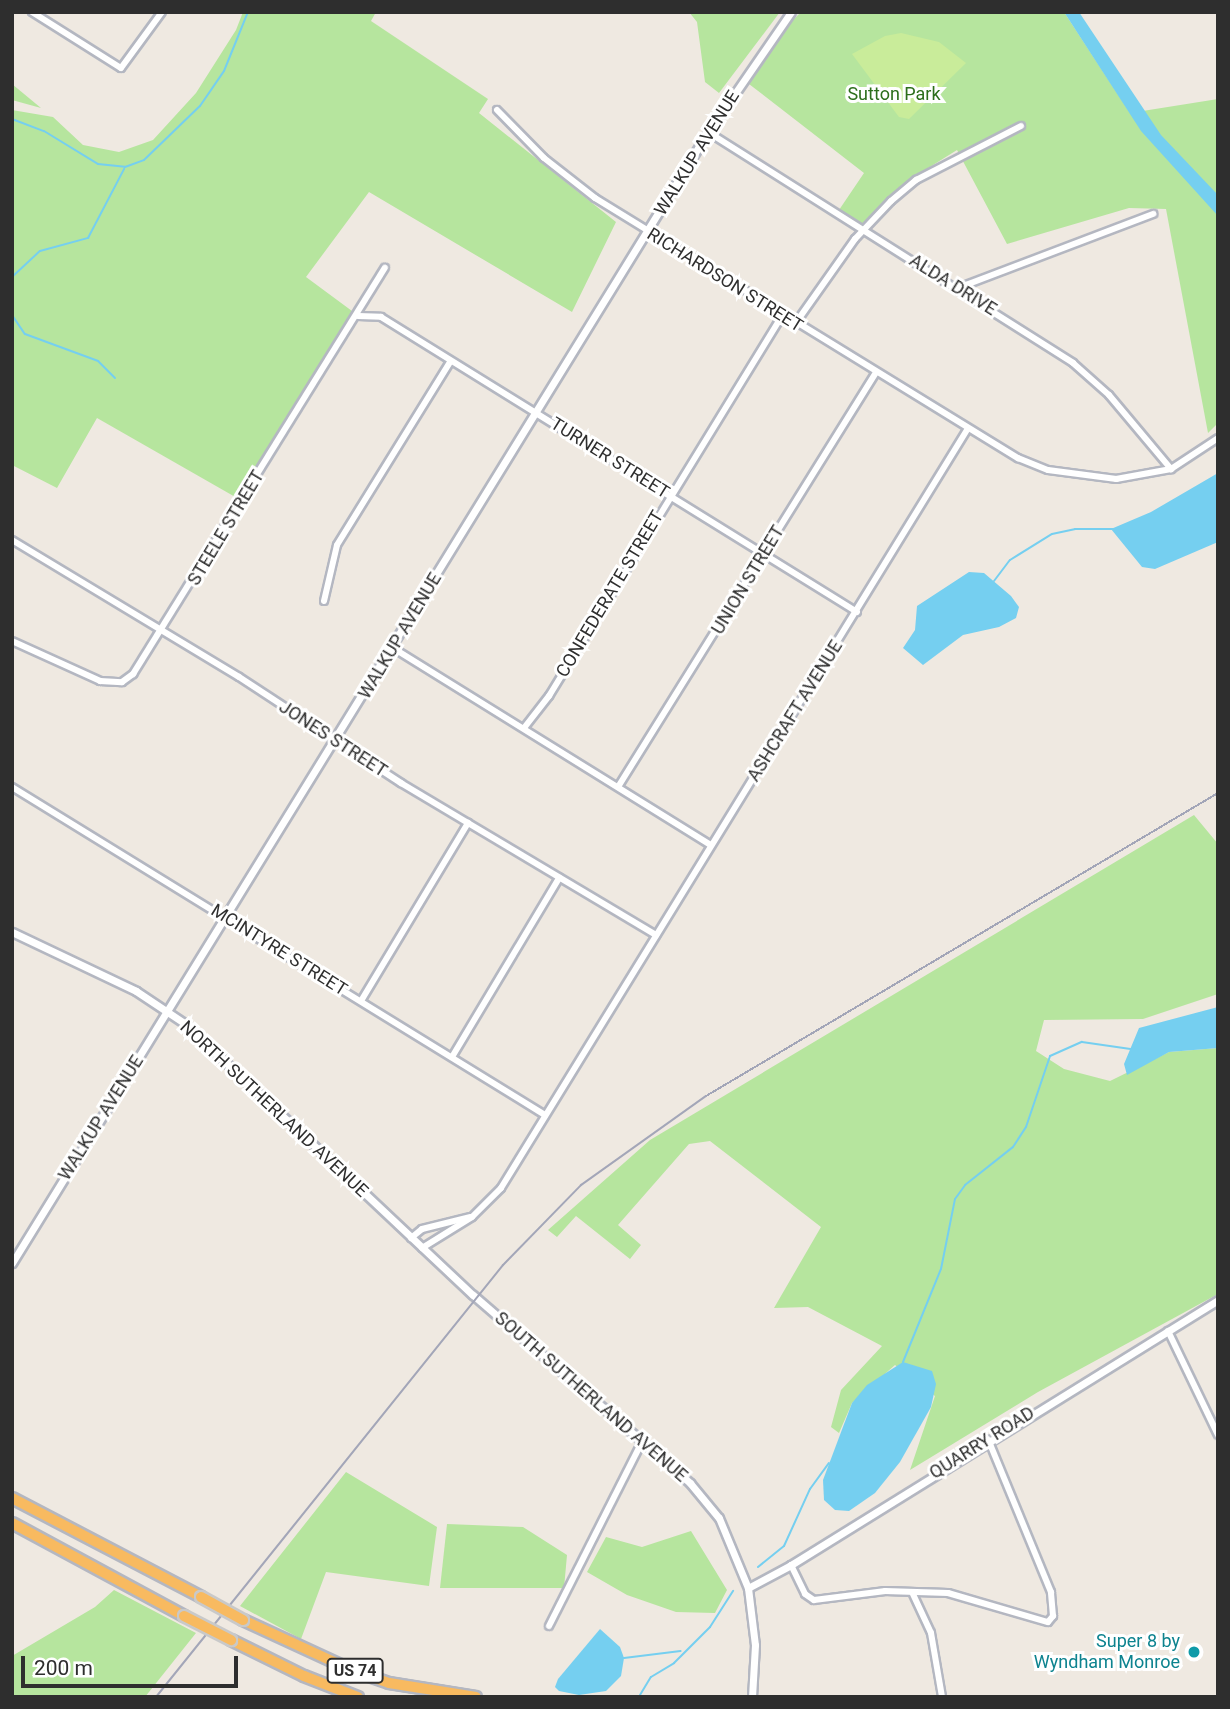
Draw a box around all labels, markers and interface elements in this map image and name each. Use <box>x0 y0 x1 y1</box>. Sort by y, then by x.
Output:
park label: Sutton Park <box>847 83 941 105</box>
street label: WALKUP AVENUE <box>650 87 744 219</box>
street label: RICHARDSON STREET <box>643 223 807 337</box>
street label: ALDA DRIVE <box>905 250 1001 320</box>
street label: TURNER STREET <box>547 413 673 503</box>
street label: STEELE STREET <box>183 467 269 589</box>
street label: CONFEDERATE STREET <box>552 507 668 681</box>
street label: UNION STREET <box>707 522 789 638</box>
street label: WALKUP AVENUE <box>354 569 446 703</box>
street label: ASHCRAFT AVENUE <box>743 636 847 786</box>
street label: JONES STREET <box>275 696 391 782</box>
street label: MCINTYRE STREET <box>207 899 351 1001</box>
street label: NORTH SUTHERLAND AVENUE <box>176 1016 372 1202</box>
street label: WALKUP AVENUE <box>54 1052 148 1184</box>
street label: SOUTH SUTHERLAND AVENUE <box>490 1307 692 1487</box>
street label: QUARRY ROAD <box>926 1402 1038 1484</box>
place label: Super 8 by Wyndham Monroe <box>1034 1631 1180 1674</box>
scale bar <box>24 1642 242 1686</box>
marker: Super 8 by Wyndham Monroe <box>1186 1644 1202 1660</box>
text: 200 m <box>34 1656 93 1680</box>
road number: US 74 <box>325 1658 385 1684</box>

